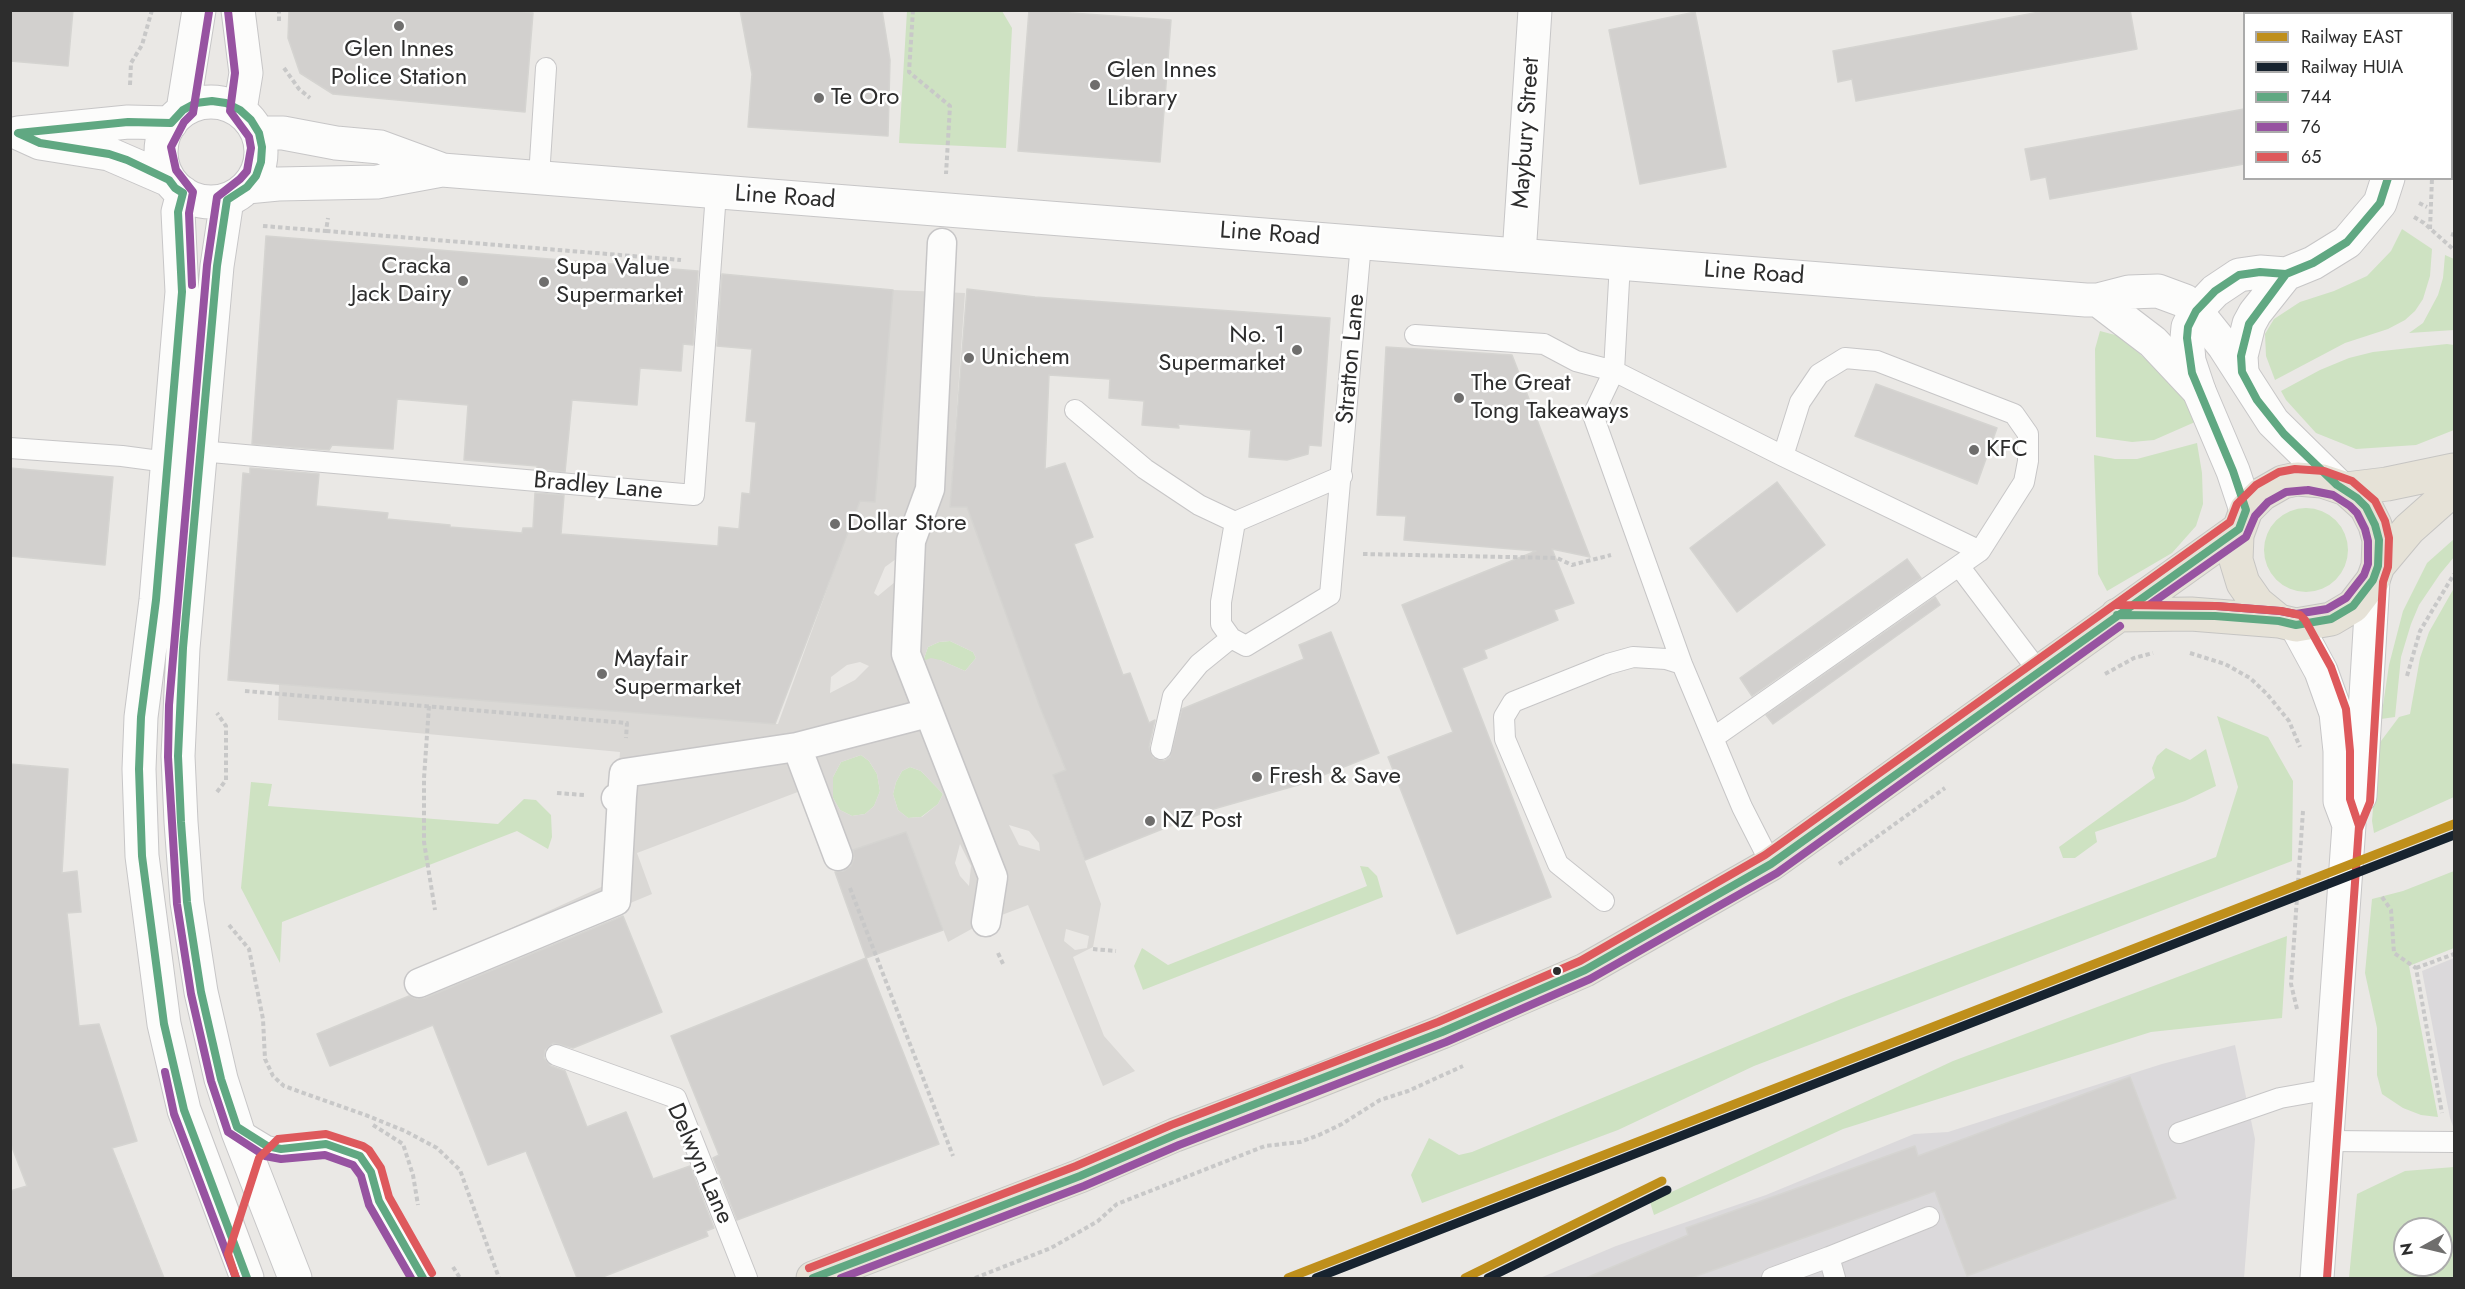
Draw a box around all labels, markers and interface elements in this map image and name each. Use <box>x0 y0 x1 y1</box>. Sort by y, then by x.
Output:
legend <box>2243 12 2453 180</box>
marker: Glen Innes Police Station <box>392 19 406 33</box>
text: Railway EAST <box>2301 24 2403 50</box>
place label: Glen Innes Police Station <box>331 36 467 92</box>
text: Railway HUIA <box>2301 54 2403 80</box>
street label: Maybury Street <box>1507 56 1547 210</box>
place label: Glen Innes Library <box>1107 57 1216 113</box>
marker: Glen Innes Library <box>1088 78 1102 92</box>
place label: Te Oro <box>831 84 899 112</box>
text: 744 <box>2301 84 2331 110</box>
marker: Te Oro <box>812 91 826 105</box>
text: 76 <box>2301 114 2321 140</box>
text: 65 <box>2301 144 2322 170</box>
street label: Line Road <box>734 180 836 216</box>
street label: Line Road <box>1219 217 1321 253</box>
place label: Cracka Jack Dairy <box>351 253 451 309</box>
place label: Supa Value Supermarket <box>556 254 683 310</box>
street label: Line Road <box>1703 256 1805 292</box>
marker: Cracka Jack Dairy <box>456 274 470 288</box>
marker: Supa Value Supermarket <box>537 275 551 289</box>
street label: Stratton Lane <box>1332 293 1372 425</box>
place label: No. 1 Supermarket <box>1158 322 1285 378</box>
marker: No. 1 Supermarket <box>1290 343 1304 357</box>
place label: Unichem <box>981 344 1070 372</box>
marker: Unichem <box>962 351 976 365</box>
place label: The Great Tong Takeaways <box>1471 370 1629 426</box>
marker: The Great Tong Takeaways <box>1452 391 1466 405</box>
place label: KFC <box>1986 436 2028 464</box>
marker: KFC <box>1967 443 1981 457</box>
street label: Bradley Lane <box>532 467 664 507</box>
place label: Dollar Store <box>847 510 967 538</box>
marker: Dollar Store <box>828 517 842 531</box>
place label: Mayfair Supermarket <box>614 646 741 702</box>
marker: Mayfair Supermarket <box>595 667 609 681</box>
place label: Fresh & Save <box>1269 763 1401 791</box>
marker: Fresh & Save <box>1250 770 1264 784</box>
place label: NZ Post <box>1162 807 1242 835</box>
marker: NZ Post <box>1143 814 1157 828</box>
unlabelled marker <box>1551 965 1563 977</box>
street label: Delwyn Lane <box>660 1099 738 1229</box>
north arrow <box>2393 1217 2453 1277</box>
text: N <box>2394 1241 2419 1257</box>

